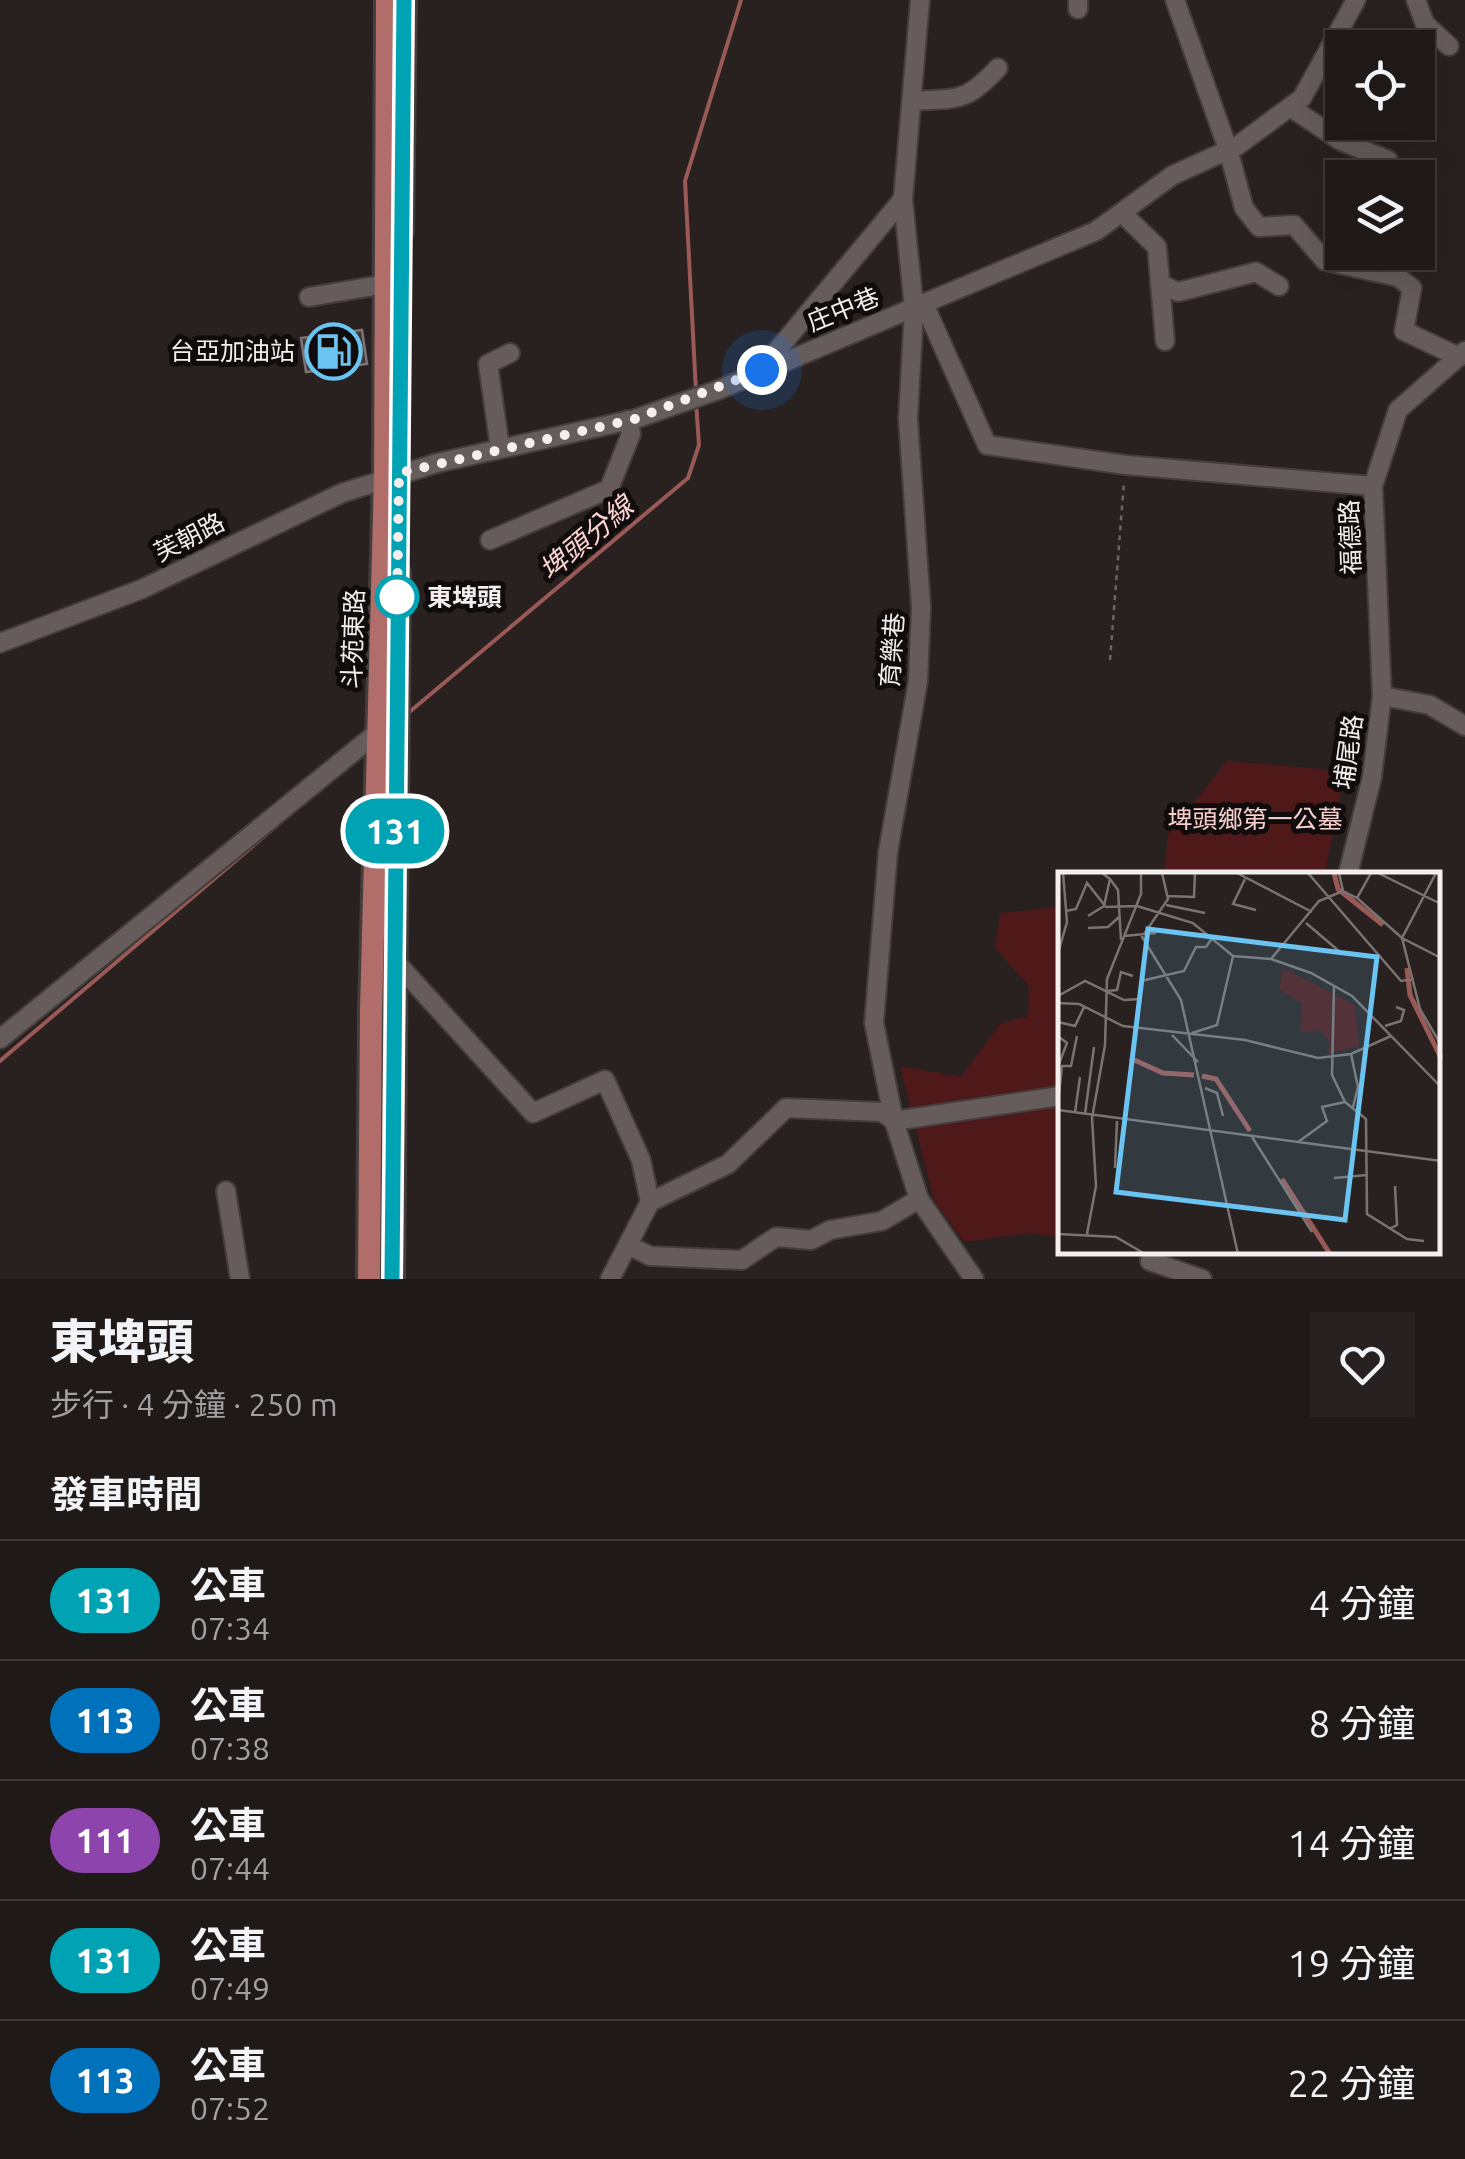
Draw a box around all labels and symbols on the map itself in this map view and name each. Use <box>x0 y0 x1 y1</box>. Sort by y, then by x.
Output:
street label: 庄中巷 <box>803 282 883 336</box>
fuel station icon: 台亞加油站 <box>304 321 364 381</box>
place label: 台亞加油站 <box>170 337 295 365</box>
your location <box>737 345 787 395</box>
water label: 埤頭分線 <box>533 488 641 585</box>
street label: 福德路 <box>1335 499 1365 575</box>
street label: 芙朝路 <box>149 507 229 567</box>
marker: 東埤頭 <box>376 576 418 618</box>
place label: 東埤頭 <box>427 583 502 611</box>
street label: 斗苑東路 <box>337 589 369 689</box>
street label: 育樂巷 <box>875 612 909 688</box>
street label: 埔尾路 <box>1329 713 1367 791</box>
line badge: 131 <box>338 798 452 864</box>
park label: 埤頭鄉第一公墓 <box>1167 805 1343 833</box>
inset map <box>1058 872 1440 1254</box>

